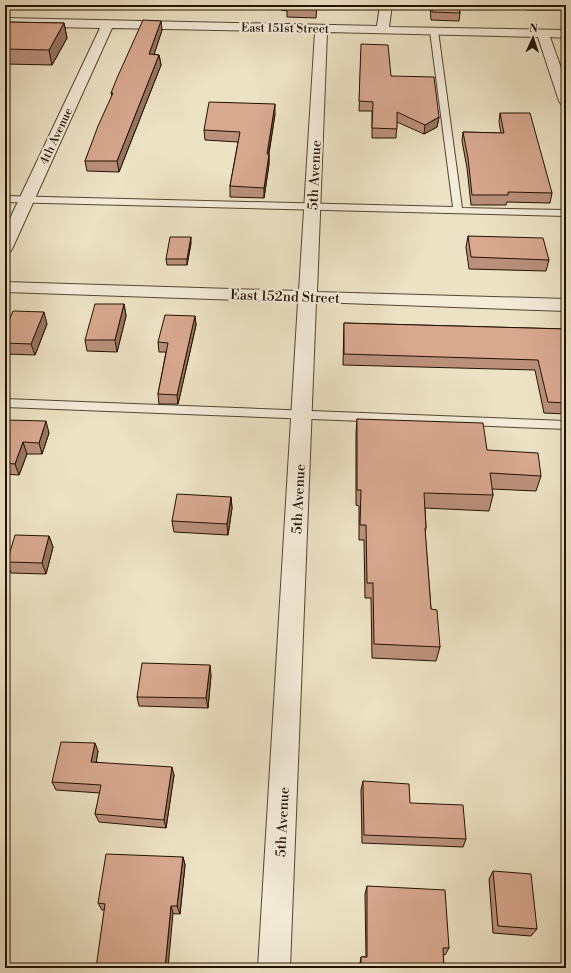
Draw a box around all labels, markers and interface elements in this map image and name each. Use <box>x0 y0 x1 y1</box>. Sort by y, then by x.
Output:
north arrow <box>513 18 553 58</box>
street label: East 151st Street <box>241 20 330 37</box>
text: N <box>529 22 538 36</box>
street label: 4th Avenue <box>37 106 76 167</box>
street label: 5th Avenue <box>304 140 326 211</box>
street label: East 152nd Street <box>230 286 340 308</box>
street label: 5th Avenue <box>288 464 310 535</box>
street label: 5th Avenue <box>272 787 294 858</box>

